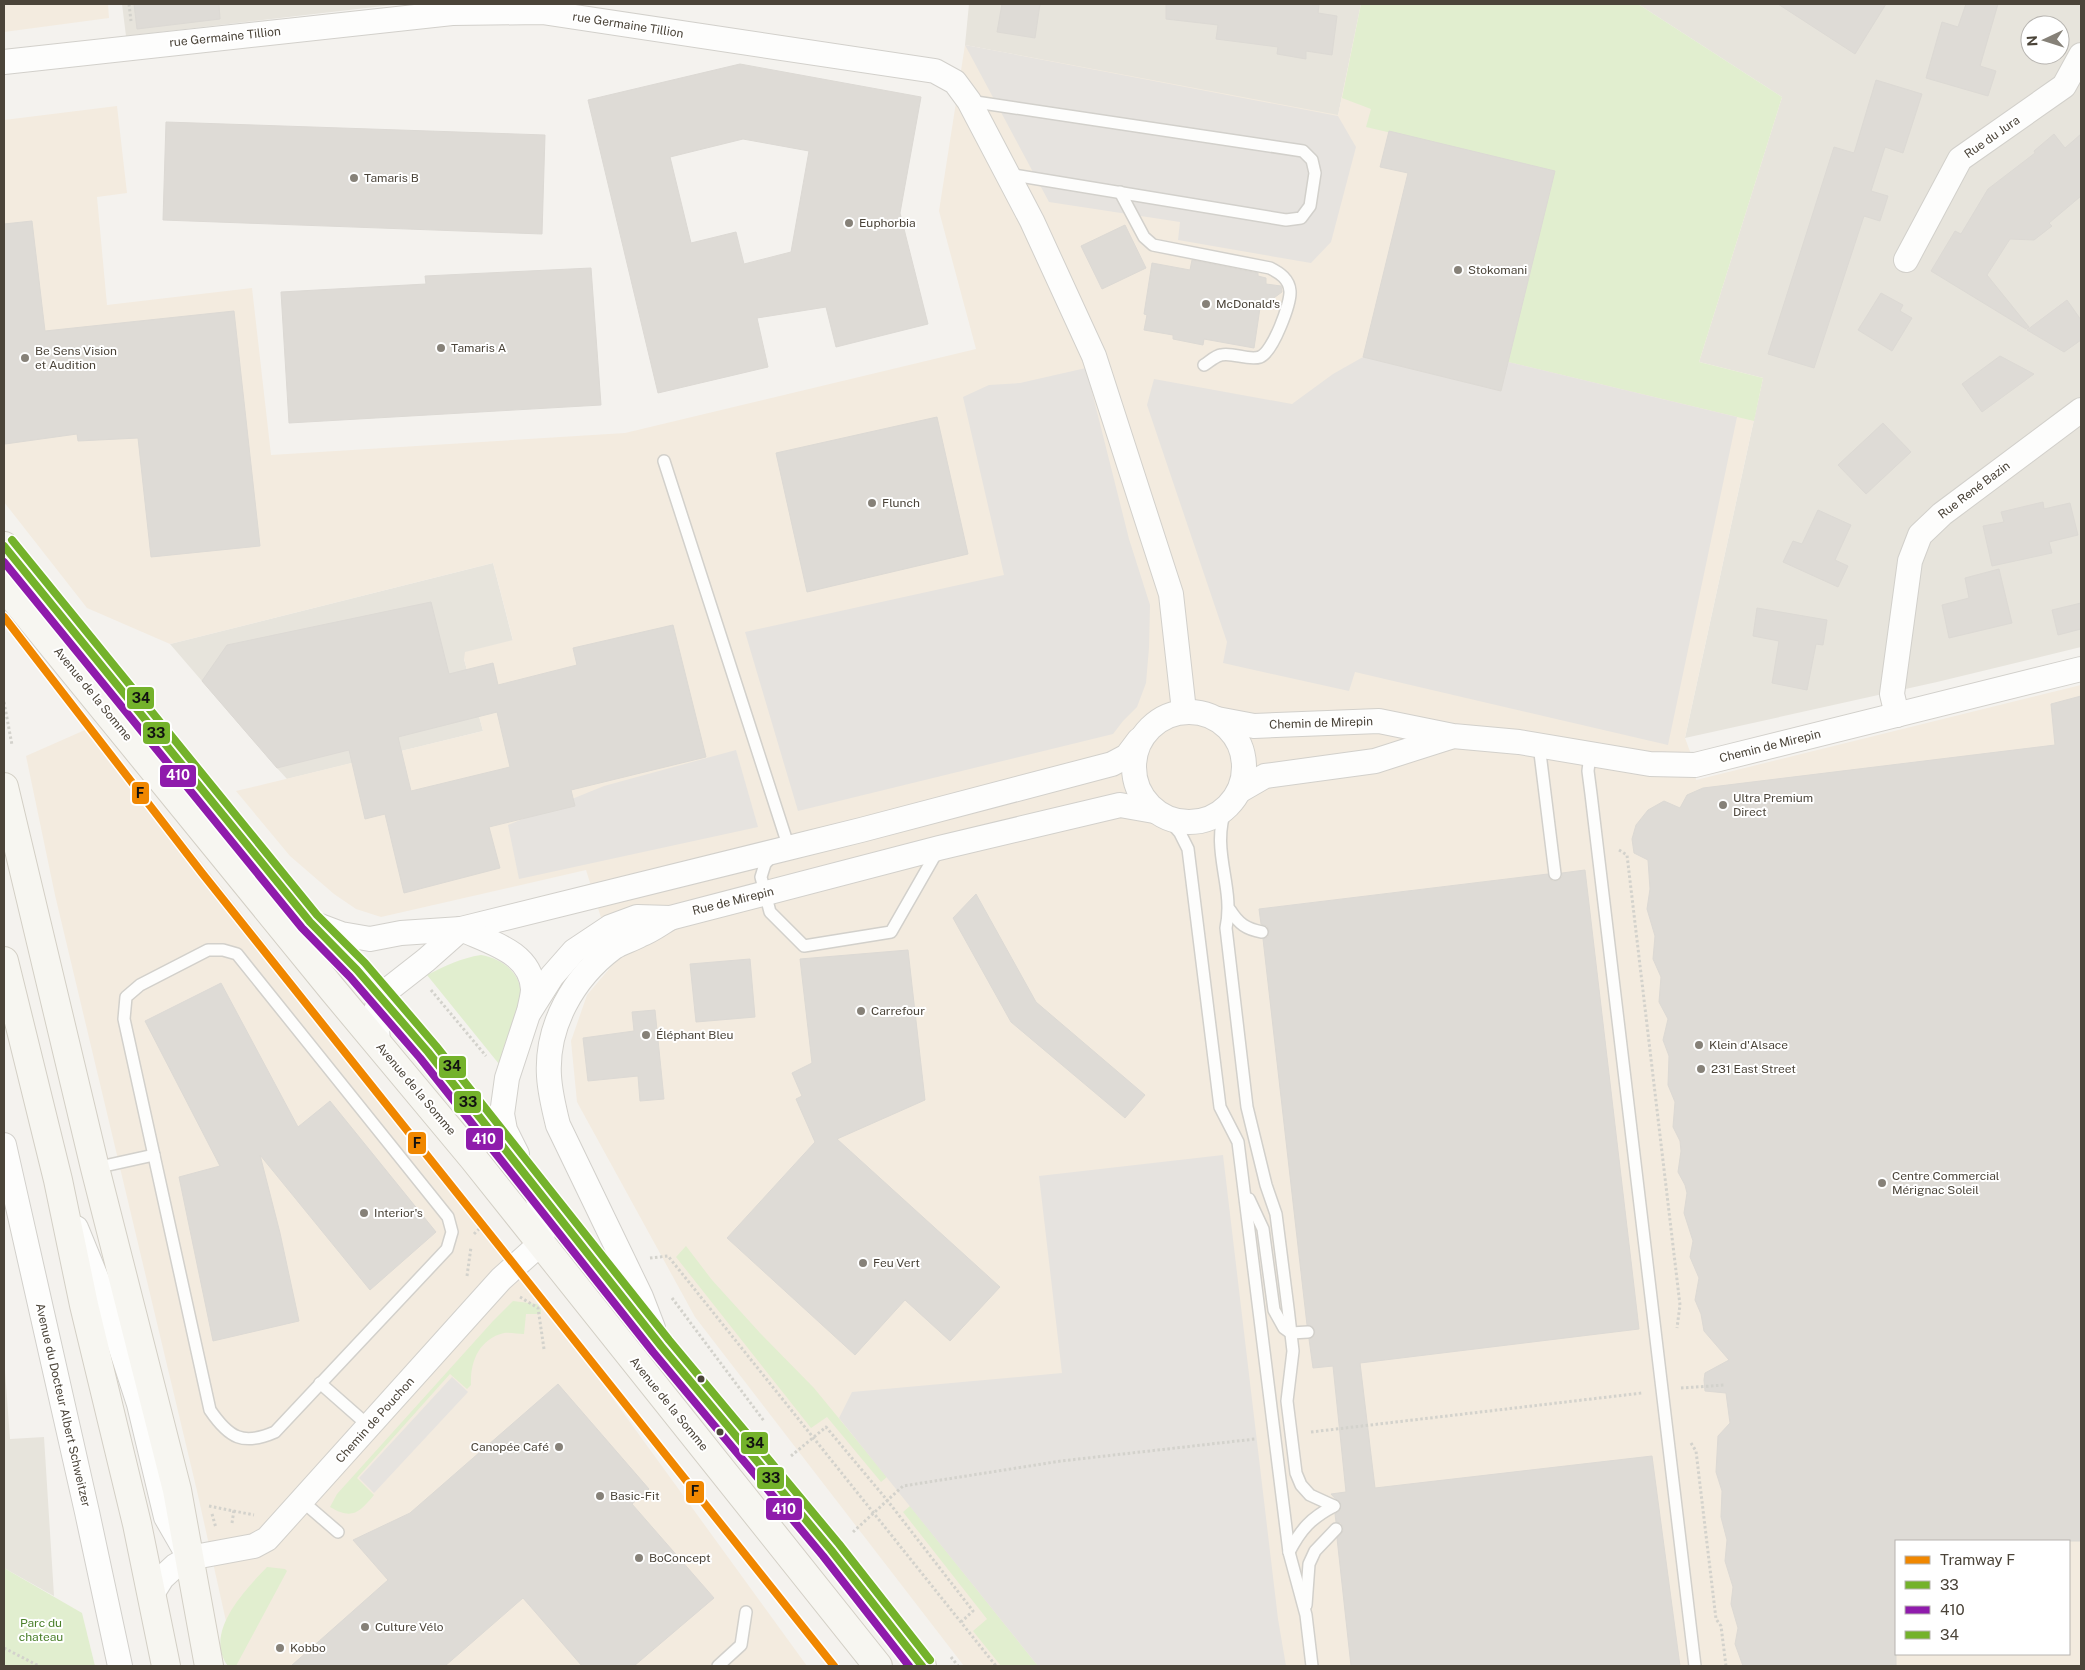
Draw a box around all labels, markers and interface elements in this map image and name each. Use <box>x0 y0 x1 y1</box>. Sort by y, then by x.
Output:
street label: rue Germaine Tillion <box>572 9 685 41</box>
north arrow <box>2020 15 2070 65</box>
street label: rue Germaine Tillion <box>169 24 282 50</box>
text: N <box>2024 35 2040 47</box>
street label: Rue du Jura <box>1962 113 2022 161</box>
place label: Tamaris B <box>364 171 419 185</box>
marker: Tamaris B <box>348 172 360 184</box>
place label: Euphorbia <box>859 216 916 230</box>
marker: Euphorbia <box>843 217 855 229</box>
place label: Stokomani <box>1468 263 1527 277</box>
marker: Stokomani <box>1452 264 1464 276</box>
place label: McDonald's <box>1216 297 1280 311</box>
marker: McDonald's <box>1200 298 1212 310</box>
place label: Tamaris A <box>451 341 507 355</box>
marker: Tamaris A <box>435 342 447 354</box>
place label: Be Sens Vision et Audition <box>35 344 117 372</box>
marker: Be Sens Vision et Audition <box>19 352 31 364</box>
street label: Rue René Bazin <box>1935 458 2013 522</box>
place label: Flunch <box>882 496 920 510</box>
marker: Flunch <box>866 497 878 509</box>
street label: Avenue de la Somme <box>51 644 135 744</box>
line badge: 34 <box>126 686 155 710</box>
text: 34 <box>132 690 150 706</box>
street label: Chemin de Mirepin <box>1269 714 1373 732</box>
line badge: 33 <box>142 721 171 745</box>
text: 33 <box>147 725 165 741</box>
street label: Chemin de Mirepin <box>1718 727 1822 765</box>
line badge: 410 <box>159 764 197 788</box>
text: 410 <box>166 767 190 783</box>
line badge: F <box>131 781 150 805</box>
text: F <box>136 785 145 801</box>
place label: Ultra Premium Direct <box>1733 791 1813 819</box>
marker: Ultra Premium Direct <box>1717 799 1729 811</box>
street label: Rue de Mirepin <box>691 884 775 918</box>
place label: Carrefour <box>871 1004 925 1018</box>
marker: Carrefour <box>855 1005 867 1017</box>
place label: Éléphant Bleu <box>656 1028 734 1042</box>
marker: Éléphant Bleu <box>640 1029 652 1041</box>
place label: Klein d'Alsace <box>1709 1038 1788 1052</box>
marker: Klein d'Alsace <box>1693 1039 1705 1051</box>
street label: Avenue de la Somme <box>373 1040 459 1138</box>
line badge: 34 <box>438 1055 467 1079</box>
text: 34 <box>443 1058 461 1074</box>
place label: 231 East Street <box>1711 1062 1796 1076</box>
marker: 231 East Street <box>1695 1063 1707 1075</box>
line badge: 33 <box>453 1090 482 1114</box>
text: 33 <box>459 1094 477 1110</box>
line badge: 410 <box>465 1127 504 1151</box>
line badge: F <box>407 1131 427 1155</box>
text: 410 <box>472 1131 496 1147</box>
text: F <box>413 1135 422 1151</box>
place label: Centre Commercial Mérignac Soleil <box>1892 1169 2000 1197</box>
marker: Centre Commercial Mérignac Soleil <box>1876 1177 1888 1189</box>
place label: Interior's <box>374 1206 423 1220</box>
marker: Interior's <box>358 1207 370 1219</box>
place label: Feu Vert <box>873 1256 920 1270</box>
marker: Feu Vert <box>857 1257 869 1269</box>
street label: Avenue du Docteur Albert Schweitzer <box>33 1302 93 1508</box>
street label: Avenue de la Somme <box>627 1354 711 1454</box>
street label: Chemin de Pouchon <box>333 1374 417 1466</box>
unlabelled marker <box>696 1374 706 1384</box>
unlabelled marker <box>715 1427 725 1437</box>
line badge: 34 <box>740 1431 769 1455</box>
text: 34 <box>746 1435 764 1451</box>
place label: Canopée Café <box>471 1440 549 1454</box>
marker: Canopée Café <box>553 1441 565 1453</box>
line badge: 33 <box>756 1466 785 1490</box>
text: 33 <box>762 1470 780 1486</box>
line badge: F <box>685 1480 705 1504</box>
text: F <box>691 1483 700 1499</box>
place label: Basic-Fit <box>610 1489 660 1503</box>
marker: Basic-Fit <box>594 1490 606 1502</box>
line badge: 410 <box>765 1497 803 1521</box>
text: 410 <box>772 1501 796 1517</box>
legend <box>1895 1540 2070 1655</box>
place label: BoConcept <box>649 1551 711 1565</box>
text: Tramway F <box>1940 1551 2015 1568</box>
marker: BoConcept <box>633 1552 645 1564</box>
text: 33 <box>1940 1576 1959 1593</box>
text: 410 <box>1940 1601 1965 1618</box>
park label: Parc du chateau <box>19 1616 63 1644</box>
place label: Culture Vélo <box>375 1620 444 1634</box>
marker: Culture Vélo <box>359 1621 371 1633</box>
text: 34 <box>1940 1626 1959 1643</box>
place label: Kobbo <box>290 1641 326 1655</box>
marker: Kobbo <box>274 1642 286 1654</box>

